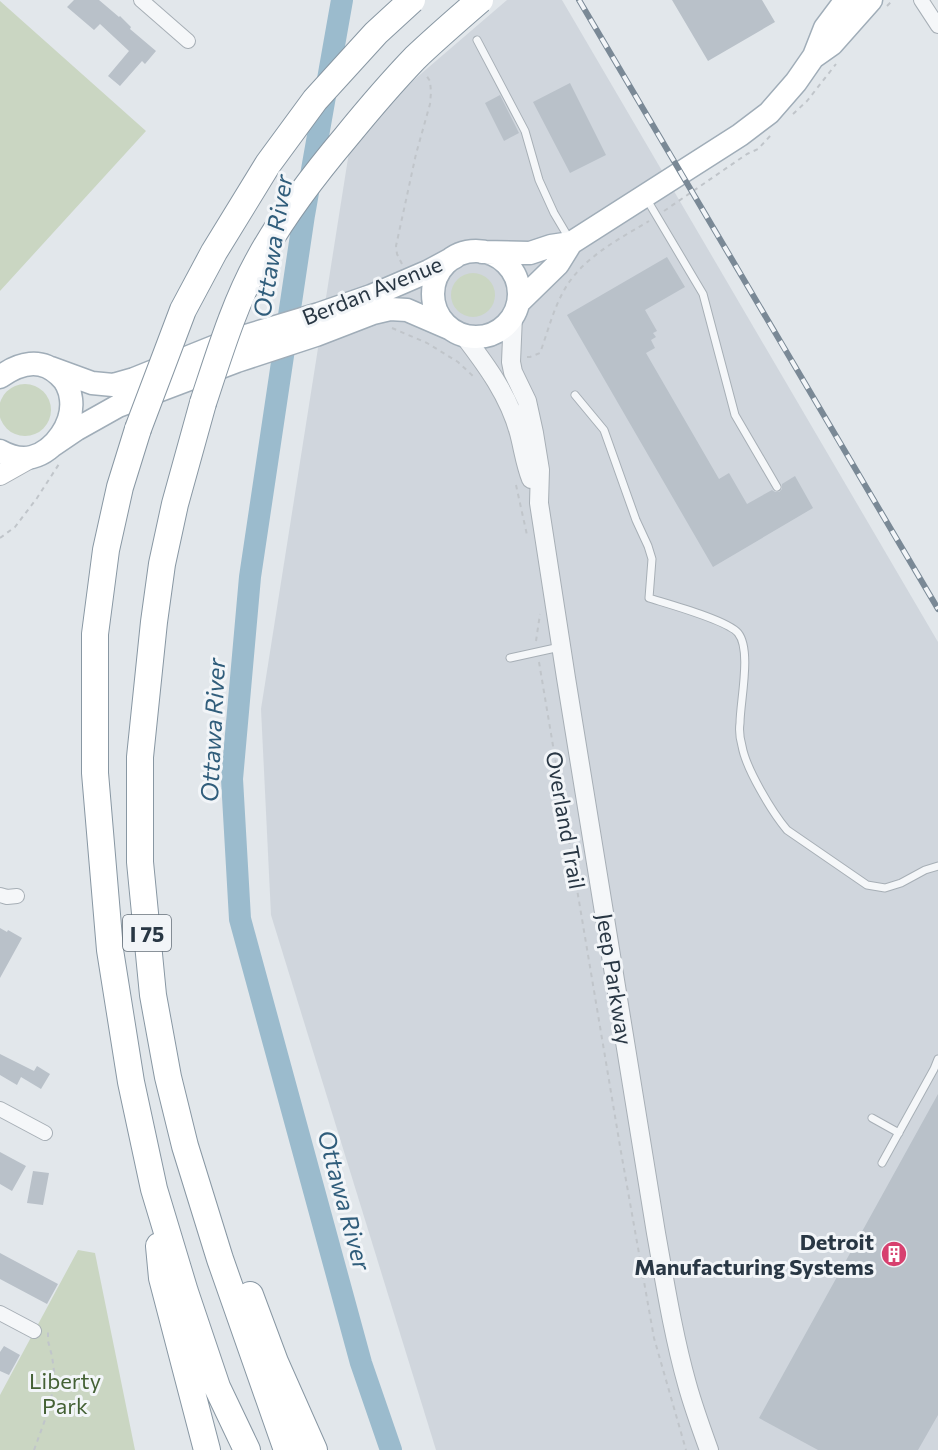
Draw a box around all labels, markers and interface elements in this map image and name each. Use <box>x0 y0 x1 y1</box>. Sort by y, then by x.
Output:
water label: Ottawa River <box>246 171 298 319</box>
street label: Berdan Avenue <box>298 250 446 330</box>
water label: Ottawa River <box>194 656 230 803</box>
street label: Overland Trail <box>541 749 591 891</box>
street label: Jeep Parkway <box>591 911 639 1047</box>
road number: I 75 <box>123 915 171 951</box>
water label: Ottawa River <box>312 1127 378 1275</box>
place label: Detroit Manufacturing Systems <box>634 1228 874 1280</box>
building icon: Detroit Manufacturing Systems <box>879 1239 909 1269</box>
park label: Liberty Park <box>29 1367 101 1419</box>

